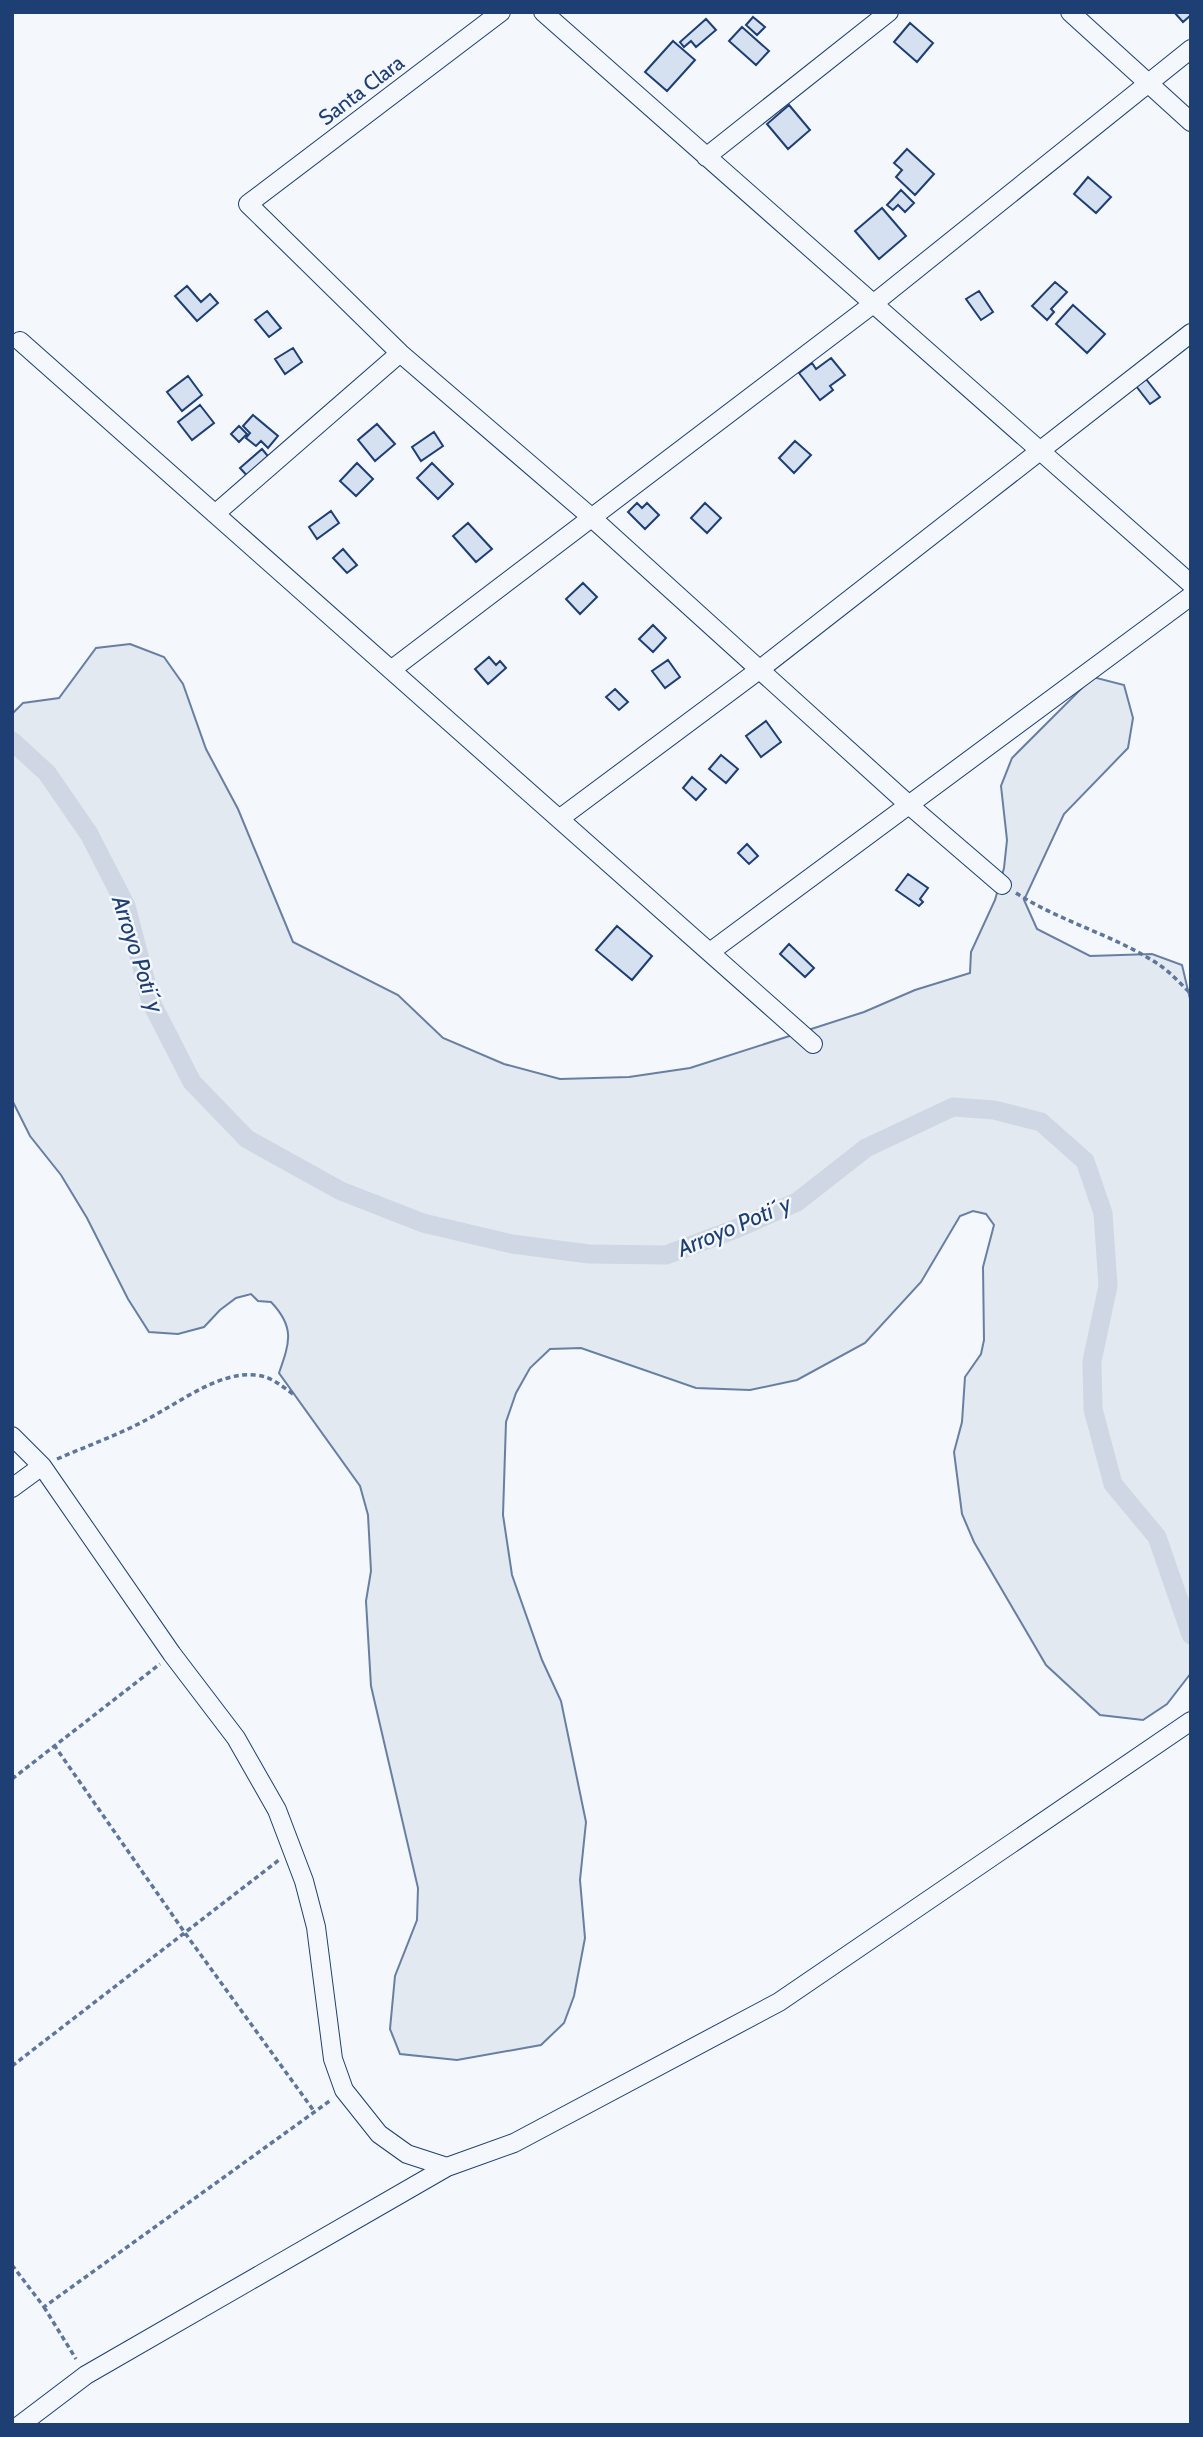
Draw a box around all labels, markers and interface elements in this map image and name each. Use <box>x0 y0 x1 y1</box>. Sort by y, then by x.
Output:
street label: Santa Clara <box>313 50 409 130</box>
water label: Arroyo Poti´y <box>106 891 170 1017</box>
water label: Arroyo Poti´y <box>672 1189 796 1263</box>

